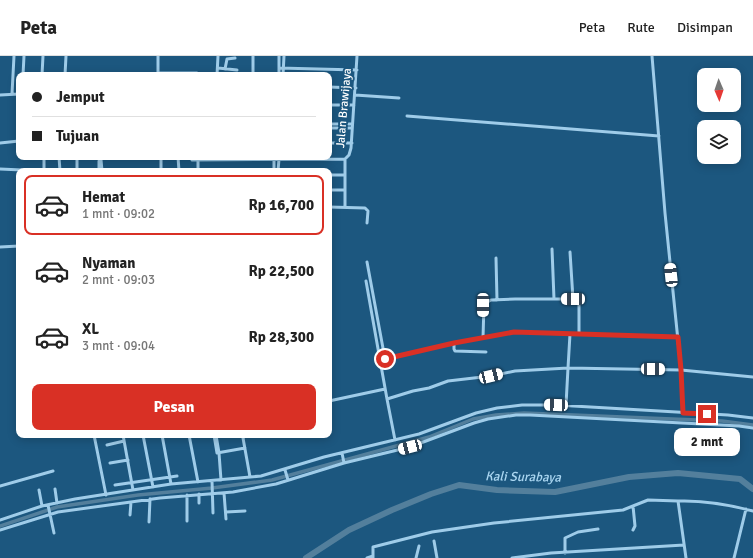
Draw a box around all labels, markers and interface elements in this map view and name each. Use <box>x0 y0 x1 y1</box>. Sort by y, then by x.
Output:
text: Peta <box>20 16 57 40</box>
text: Peta <box>579 19 605 36</box>
text: Rute <box>627 19 655 36</box>
text: Disimpan <box>677 19 733 36</box>
street label: Jalan Brawijaya <box>333 67 355 149</box>
north arrow <box>697 68 741 112</box>
map controls <box>697 68 741 164</box>
text: Jemput <box>56 88 105 106</box>
button: layers <box>697 120 741 164</box>
text: Tujuan <box>56 127 99 145</box>
icon: car <box>34 187 70 223</box>
text: Hemat <box>82 188 125 206</box>
text: Rp 16,700 <box>248 196 314 214</box>
text: 1 mnt · 09:02 <box>82 206 155 222</box>
icon: car <box>34 253 70 289</box>
text: Nyaman <box>82 254 135 272</box>
text: Rp 22,500 <box>248 262 314 280</box>
car <box>664 262 678 288</box>
text: 2 mnt · 09:03 <box>82 272 155 288</box>
car <box>477 293 489 317</box>
car <box>561 293 585 305</box>
icon: car <box>34 319 70 355</box>
text: XL <box>82 320 99 338</box>
text: Rp 28,300 <box>248 328 314 346</box>
text: 3 mnt · 09:04 <box>82 338 155 354</box>
route start <box>376 350 394 368</box>
car <box>641 363 665 375</box>
car <box>478 367 504 385</box>
button: Pesan <box>32 384 316 430</box>
car <box>544 399 568 411</box>
route end <box>698 405 716 423</box>
callout: 2 mnt <box>674 428 740 456</box>
text: 2 mnt <box>691 434 723 450</box>
car <box>397 438 423 456</box>
water label: Kali Surabaya <box>485 468 561 486</box>

